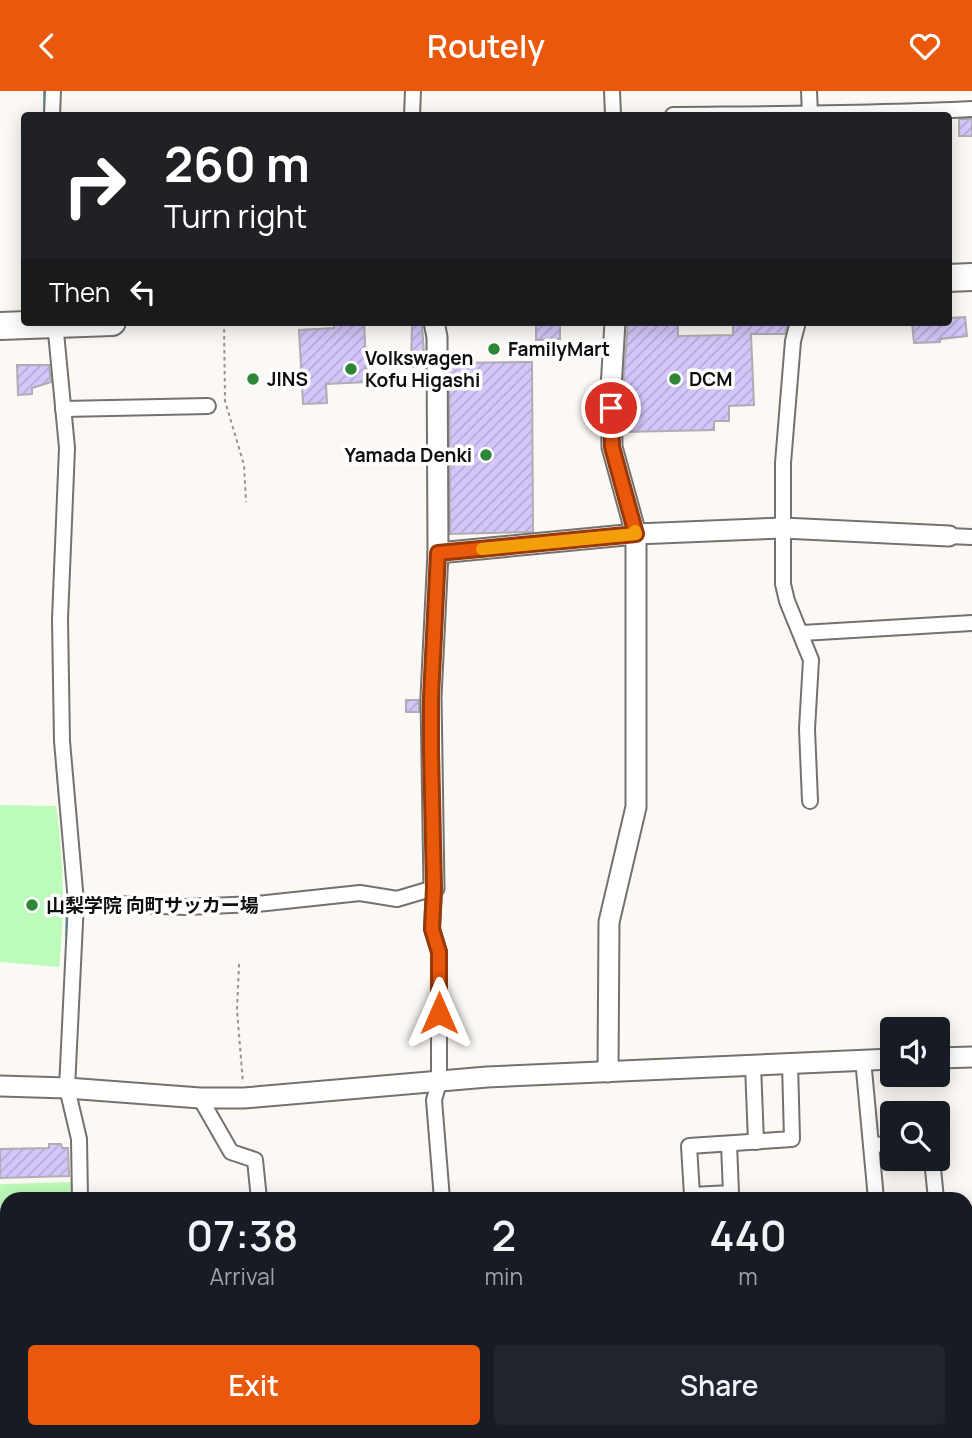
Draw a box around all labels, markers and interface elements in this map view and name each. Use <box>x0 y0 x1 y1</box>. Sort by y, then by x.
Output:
text: Routely <box>427 24 545 68</box>
icon: back <box>28 27 66 65</box>
icon: heart <box>906 27 944 65</box>
text: 260 m <box>164 130 310 197</box>
icon: right <box>49 140 140 231</box>
text: Turn right <box>164 194 307 238</box>
icon: left <box>124 273 162 311</box>
text: Then <box>49 274 110 310</box>
place label: FamilyMart <box>508 336 610 362</box>
marker: FamilyMart <box>486 341 502 357</box>
place label: Volkswagen Kofu Higashi <box>365 345 480 393</box>
marker: Volkswagen Kofu Higashi <box>343 361 359 377</box>
place label: JINS <box>267 366 308 392</box>
place label: DCM <box>689 366 733 392</box>
marker: JINS <box>245 371 261 387</box>
marker: DCM <box>667 371 683 387</box>
pin <box>581 378 641 438</box>
icon: arrive <box>592 389 630 427</box>
place label: Yamada Denki <box>345 442 472 468</box>
marker: Yamada Denki <box>478 447 494 463</box>
place label: 山梨学院 向町サッカー場 <box>46 892 259 918</box>
marker: 山梨学院 向町サッカー場 <box>24 897 40 913</box>
position arrow <box>402 976 476 1050</box>
map controls <box>880 1017 950 1171</box>
button: sound <box>880 1017 950 1087</box>
button: search <box>880 1101 950 1171</box>
text: 07:38 <box>186 1206 298 1264</box>
text: 2 <box>491 1206 516 1264</box>
text: 440 <box>709 1206 787 1264</box>
text: Arrival <box>209 1260 275 1292</box>
text: min <box>485 1260 523 1292</box>
text: m <box>738 1260 758 1292</box>
button: Exit <box>28 1345 480 1425</box>
button: Share <box>494 1345 945 1425</box>

